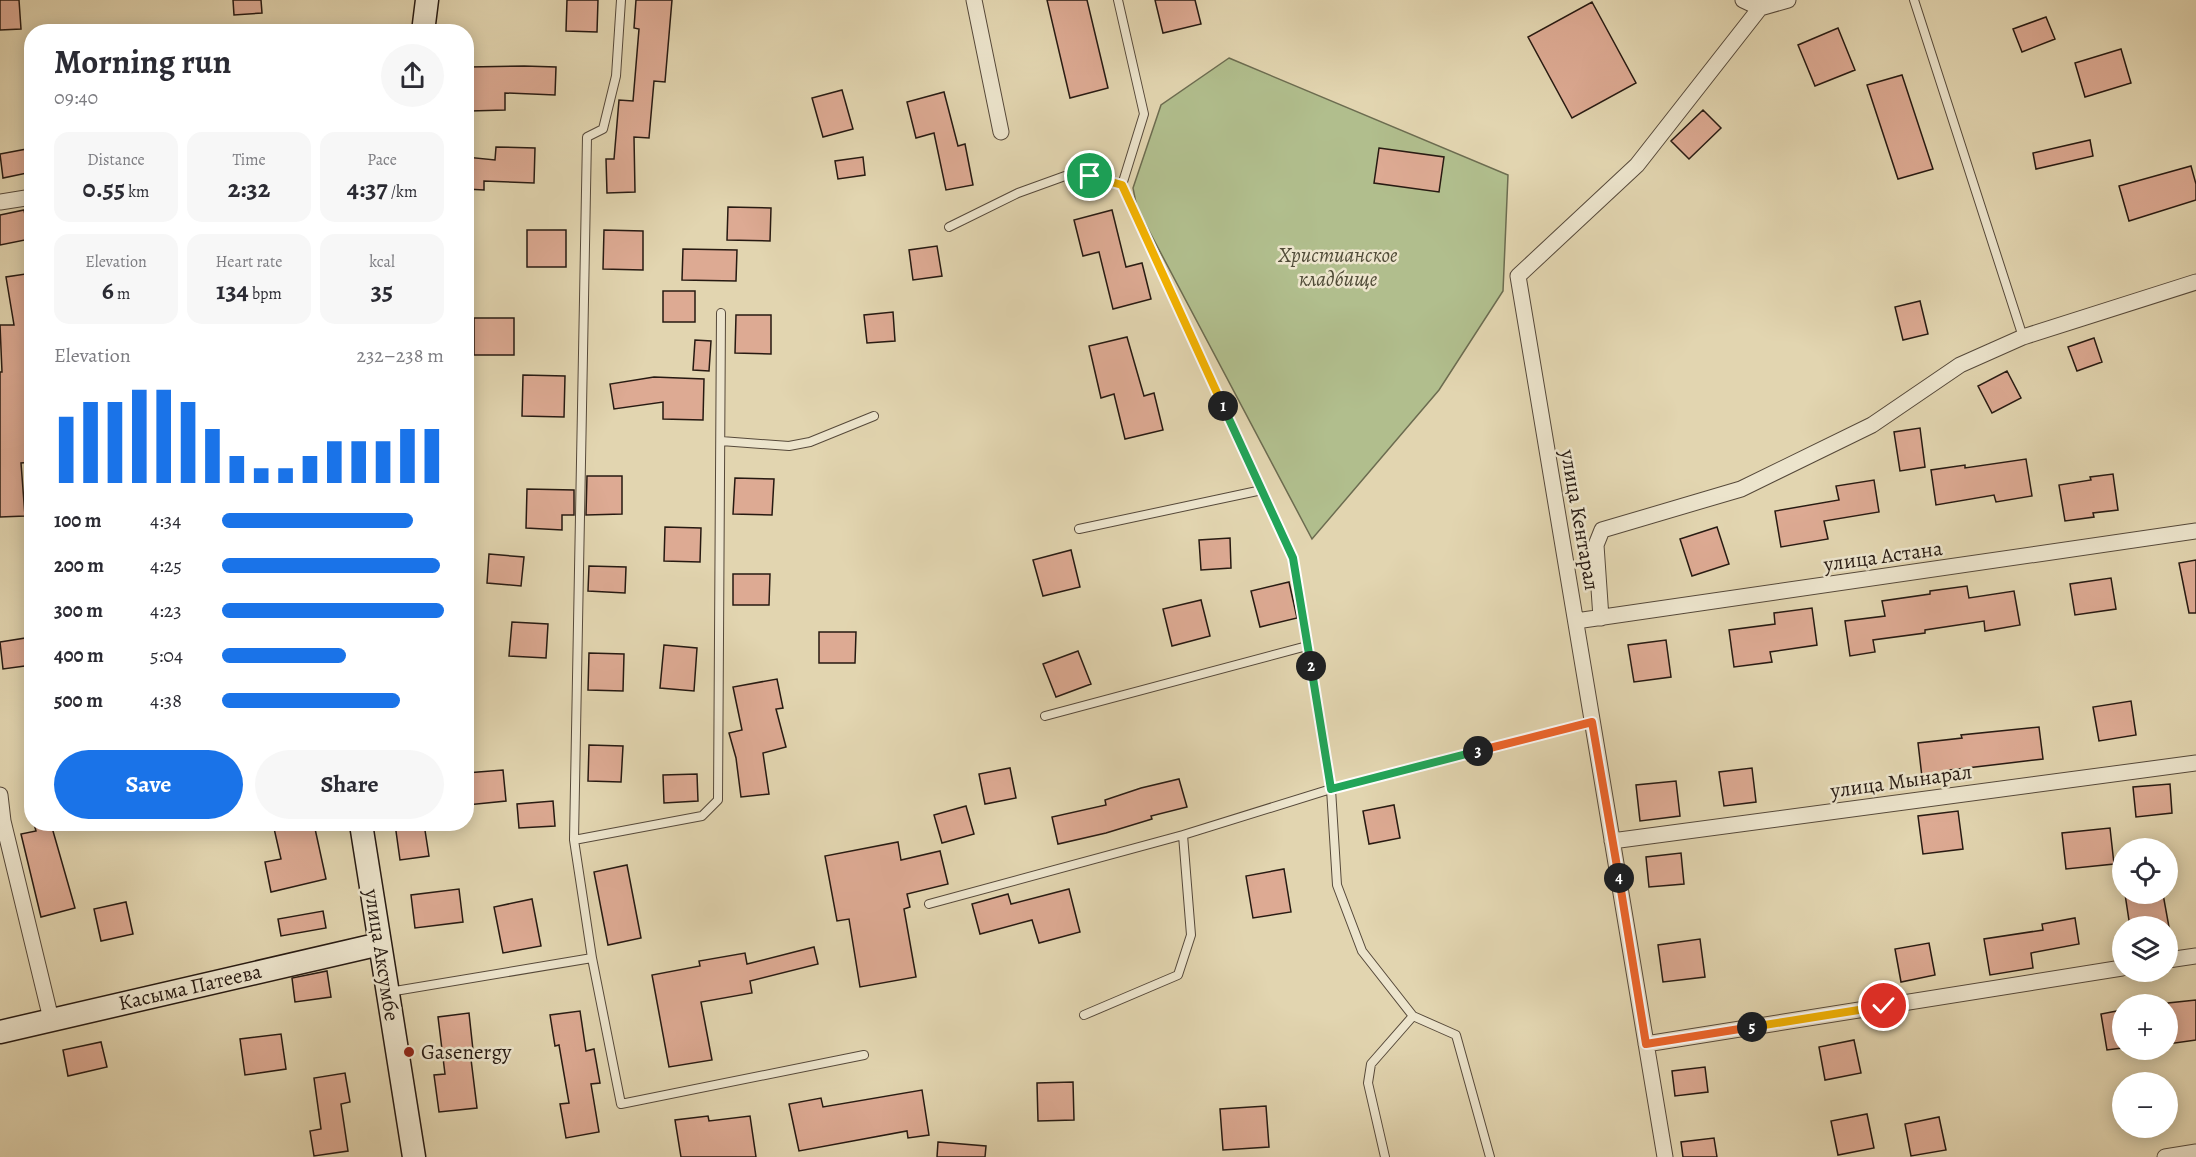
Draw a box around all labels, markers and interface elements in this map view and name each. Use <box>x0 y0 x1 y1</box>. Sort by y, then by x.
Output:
text: Morning run <box>54 39 231 84</box>
button: share <box>381 44 444 107</box>
text: 09:40 <box>54 84 98 111</box>
text: Distance <box>87 149 145 171</box>
text: Time <box>232 149 266 171</box>
text: Pace <box>367 149 397 171</box>
pin <box>1064 150 1115 201</box>
icon: arrive <box>1073 159 1106 192</box>
text: 0.55 <box>83 171 125 206</box>
text: 2:32 <box>228 171 270 206</box>
text: 4:37 <box>347 171 388 206</box>
text: km <box>125 181 149 203</box>
text: /km <box>388 181 417 203</box>
park label: Христианское кладбище <box>1277 241 1398 293</box>
text: Elevation <box>85 251 147 273</box>
text: Heart rate <box>216 251 282 273</box>
text: kcal <box>369 251 395 273</box>
text: 6 <box>102 273 114 308</box>
text: 134 <box>216 273 249 308</box>
text: 35 <box>371 273 393 308</box>
text: m <box>114 283 130 305</box>
text: bpm <box>249 283 282 305</box>
text: Elevation <box>54 342 131 369</box>
text: 232–238 m <box>356 342 444 369</box>
pin: 1 <box>1208 391 1238 421</box>
text: 1 <box>1220 395 1226 417</box>
street label: улица Кентарал <box>1554 446 1606 593</box>
text: 100 m <box>54 507 102 534</box>
text: 4:34 <box>150 507 181 534</box>
street label: улица Астана <box>1821 534 1945 578</box>
text: 200 m <box>54 552 104 579</box>
text: 4:25 <box>150 552 182 579</box>
text: 300 m <box>54 597 103 624</box>
text: 4:23 <box>150 597 182 624</box>
text: 400 m <box>54 642 104 669</box>
text: 5:04 <box>150 642 183 669</box>
pin: 2 <box>1296 651 1326 681</box>
text: 2 <box>1307 655 1315 677</box>
text: 500 m <box>54 687 103 714</box>
text: 4:38 <box>150 687 182 714</box>
pin: 3 <box>1463 736 1493 766</box>
text: 3 <box>1475 740 1481 762</box>
button: Save <box>54 750 243 819</box>
button: Share <box>255 750 444 819</box>
street label: улица Мынарал <box>1828 757 1973 805</box>
map controls <box>2112 838 2178 1138</box>
button: locate <box>2112 838 2178 904</box>
pin: 4 <box>1604 863 1634 893</box>
text: 4 <box>1615 867 1623 889</box>
street label: улица Аксумбе <box>358 886 406 1023</box>
button: layers <box>2112 916 2178 982</box>
street label: Касыма Патеева <box>116 957 265 1017</box>
pin <box>1858 980 1909 1031</box>
icon: check <box>1867 989 1900 1022</box>
button: + <box>2112 994 2178 1060</box>
pin: 5 <box>1737 1012 1767 1042</box>
text: 5 <box>1749 1016 1755 1038</box>
place label: Gasenergy <box>421 1038 512 1066</box>
marker: Gasenergy <box>402 1045 416 1059</box>
button: − <box>2112 1072 2178 1138</box>

